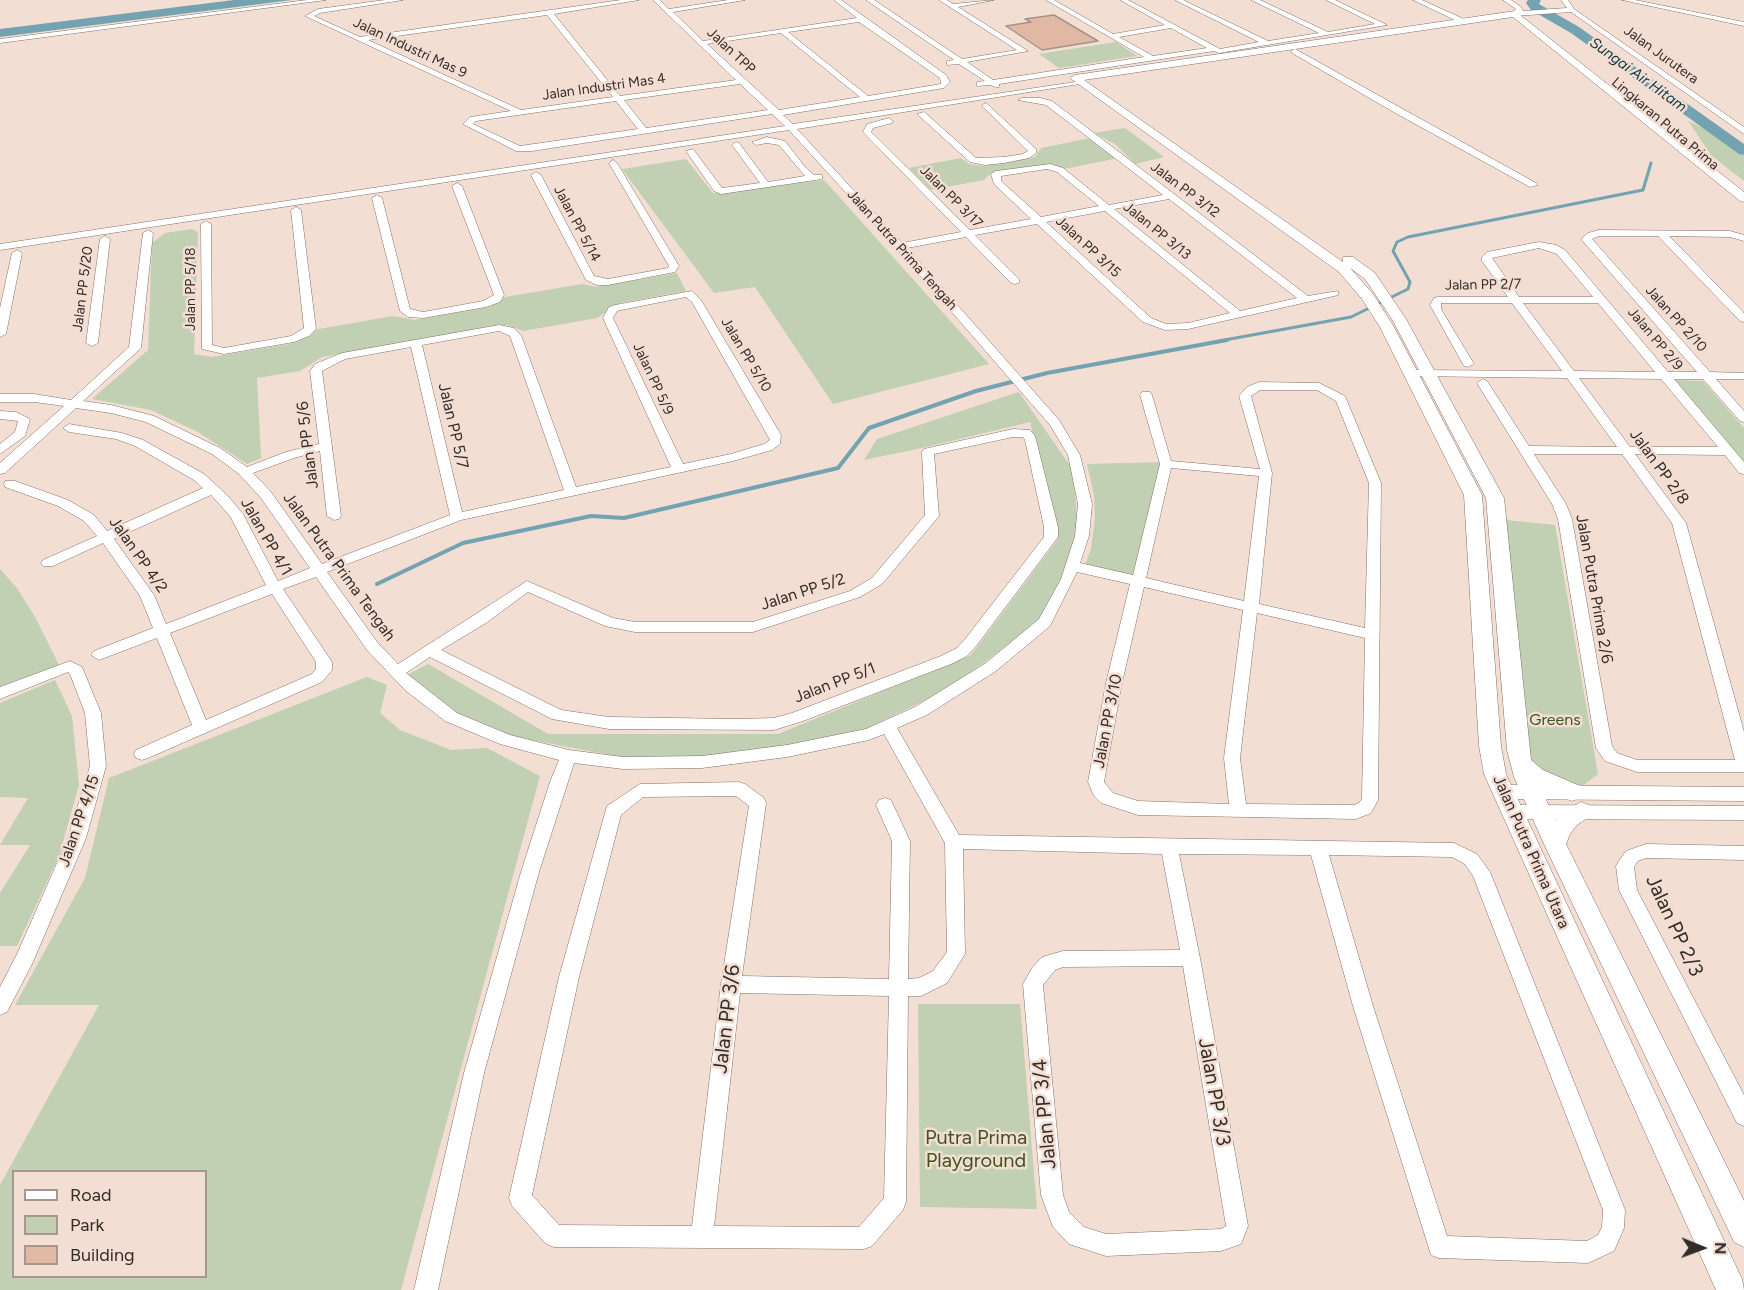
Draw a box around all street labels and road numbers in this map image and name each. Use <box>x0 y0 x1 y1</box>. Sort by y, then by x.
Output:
street label: Jalan Industri Mas 9 <box>350 14 470 82</box>
street label: Jalan Jurutera <box>1620 22 1702 88</box>
street label: Jalan TPP <box>703 24 759 78</box>
street label: Jalan Industri Mas 4 <box>541 70 667 104</box>
street label: Lingkaran Putra Prima <box>1608 74 1722 174</box>
street label: Jalan PP 3/12 <box>1147 159 1223 221</box>
street label: Jalan PP 3/17 <box>916 162 986 232</box>
street label: Jalan PP 5/14 <box>550 183 604 265</box>
street label: Jalan Putra Prima Tengah <box>843 186 961 314</box>
street label: Jalan PP 3/13 <box>1120 199 1194 263</box>
street label: Jalan PP 3/15 <box>1052 213 1124 281</box>
street label: Jalan PP 5/20 <box>69 245 97 333</box>
street label: Jalan PP 5/18 <box>183 247 199 331</box>
street label: Jalan PP 2/7 <box>1445 276 1521 294</box>
street label: Jalan PP 2/10 <box>1642 282 1710 356</box>
street label: Jalan PP 2/9 <box>1624 304 1686 374</box>
street label: Jalan PP 5/10 <box>717 315 775 395</box>
street label: Jalan PP 5/9 <box>629 341 677 417</box>
street label: Jalan PP 5/7 <box>434 381 472 471</box>
street label: Jalan PP 5/6 <box>293 400 323 490</box>
street label: Jalan PP 2/8 <box>1625 426 1693 508</box>
street label: Jalan Putra Prima Tengah <box>279 489 399 645</box>
street label: Jalan PP 4/1 <box>236 495 296 579</box>
street label: Jalan PP 4/2 <box>105 513 171 597</box>
street label: Jalan Putra Prima 2/6 <box>1571 513 1617 665</box>
street label: Jalan PP 5/2 <box>758 569 848 615</box>
street label: Jalan PP 5/1 <box>792 659 878 707</box>
street label: Jalan PP 3/10 <box>1089 672 1127 770</box>
street label: Jalan Putra Prima Utara <box>1489 772 1573 932</box>
street label: Jalan PP 4/15 <box>54 773 104 869</box>
street label: Jalan PP 2/3 <box>1640 871 1708 981</box>
street label: Jalan PP 3/6 <box>708 963 746 1075</box>
street label: Jalan PP 3/3 <box>1193 1036 1235 1148</box>
street label: Jalan PP 3/4 <box>1028 1058 1062 1170</box>

